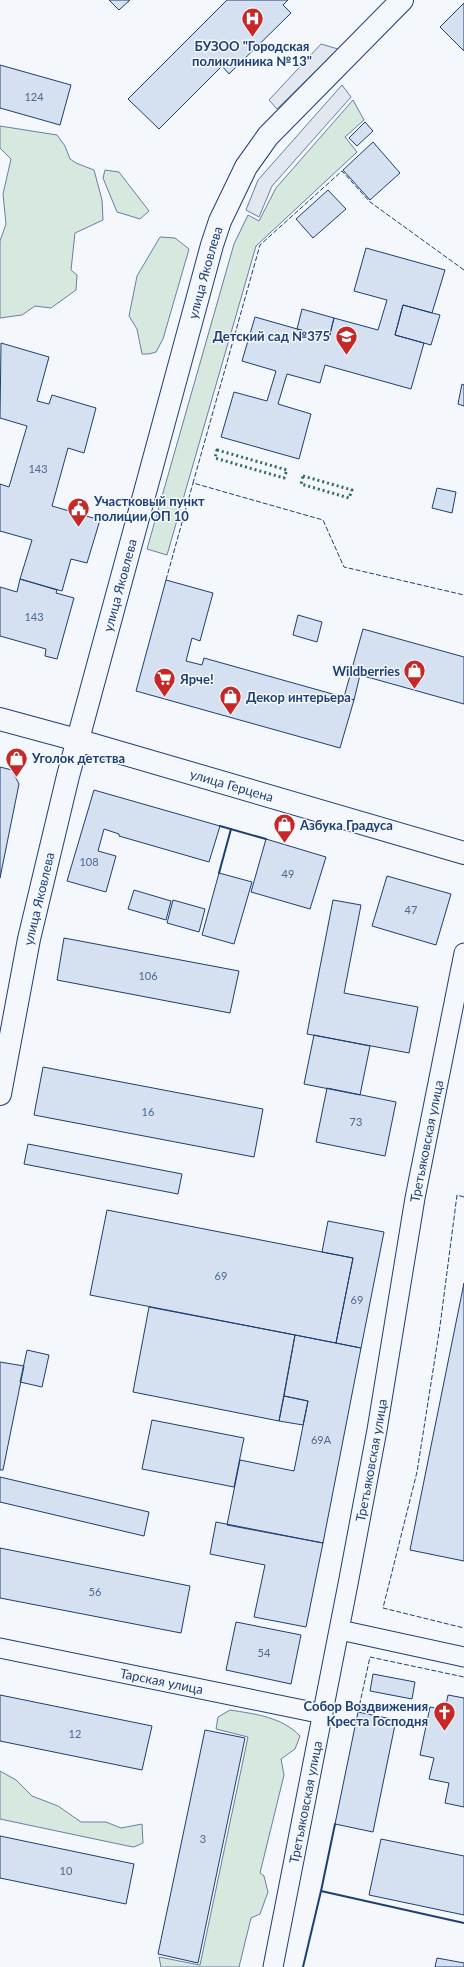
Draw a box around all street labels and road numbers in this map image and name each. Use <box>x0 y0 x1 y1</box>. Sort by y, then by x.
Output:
street label: улица Яковлева <box>184 224 226 320</box>
street label: улица Яковлева <box>100 537 140 633</box>
street label: улица Герцена <box>188 765 275 805</box>
street label: улица Яковлева <box>20 851 57 947</box>
street label: Третьяковская улица <box>406 1079 446 1204</box>
street label: Третьяковская улица <box>352 1398 390 1523</box>
street label: Тарская улица <box>119 1665 205 1697</box>
street label: Третьяковская улица <box>285 1739 325 1865</box>

